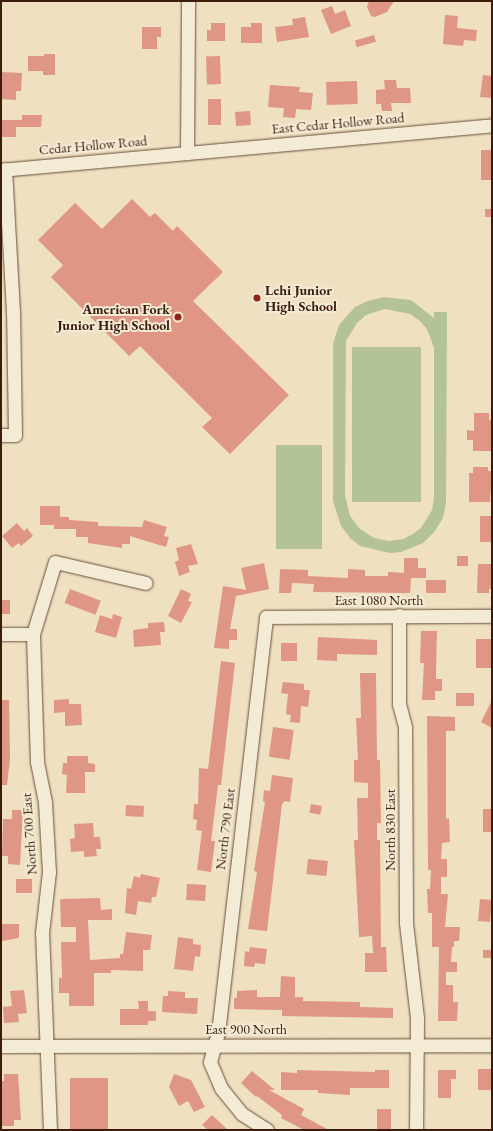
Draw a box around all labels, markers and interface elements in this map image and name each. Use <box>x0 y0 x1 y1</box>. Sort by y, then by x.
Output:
street label: East Cedar Hollow Road <box>271 109 405 137</box>
street label: Cedar Hollow Road <box>38 132 148 158</box>
place label: Lehi Junior High School <box>265 282 337 314</box>
marker: Lehi Junior High School <box>252 293 262 303</box>
place label: American Fork Junior High School <box>57 301 170 334</box>
marker: American Fork Junior High School <box>173 312 183 322</box>
street label: East 1080 North <box>335 592 423 608</box>
street label: North 790 East <box>212 787 238 871</box>
street label: North 830 East <box>382 789 398 871</box>
street label: North 700 East <box>18 792 40 876</box>
street label: East 900 North <box>205 1021 287 1037</box>

